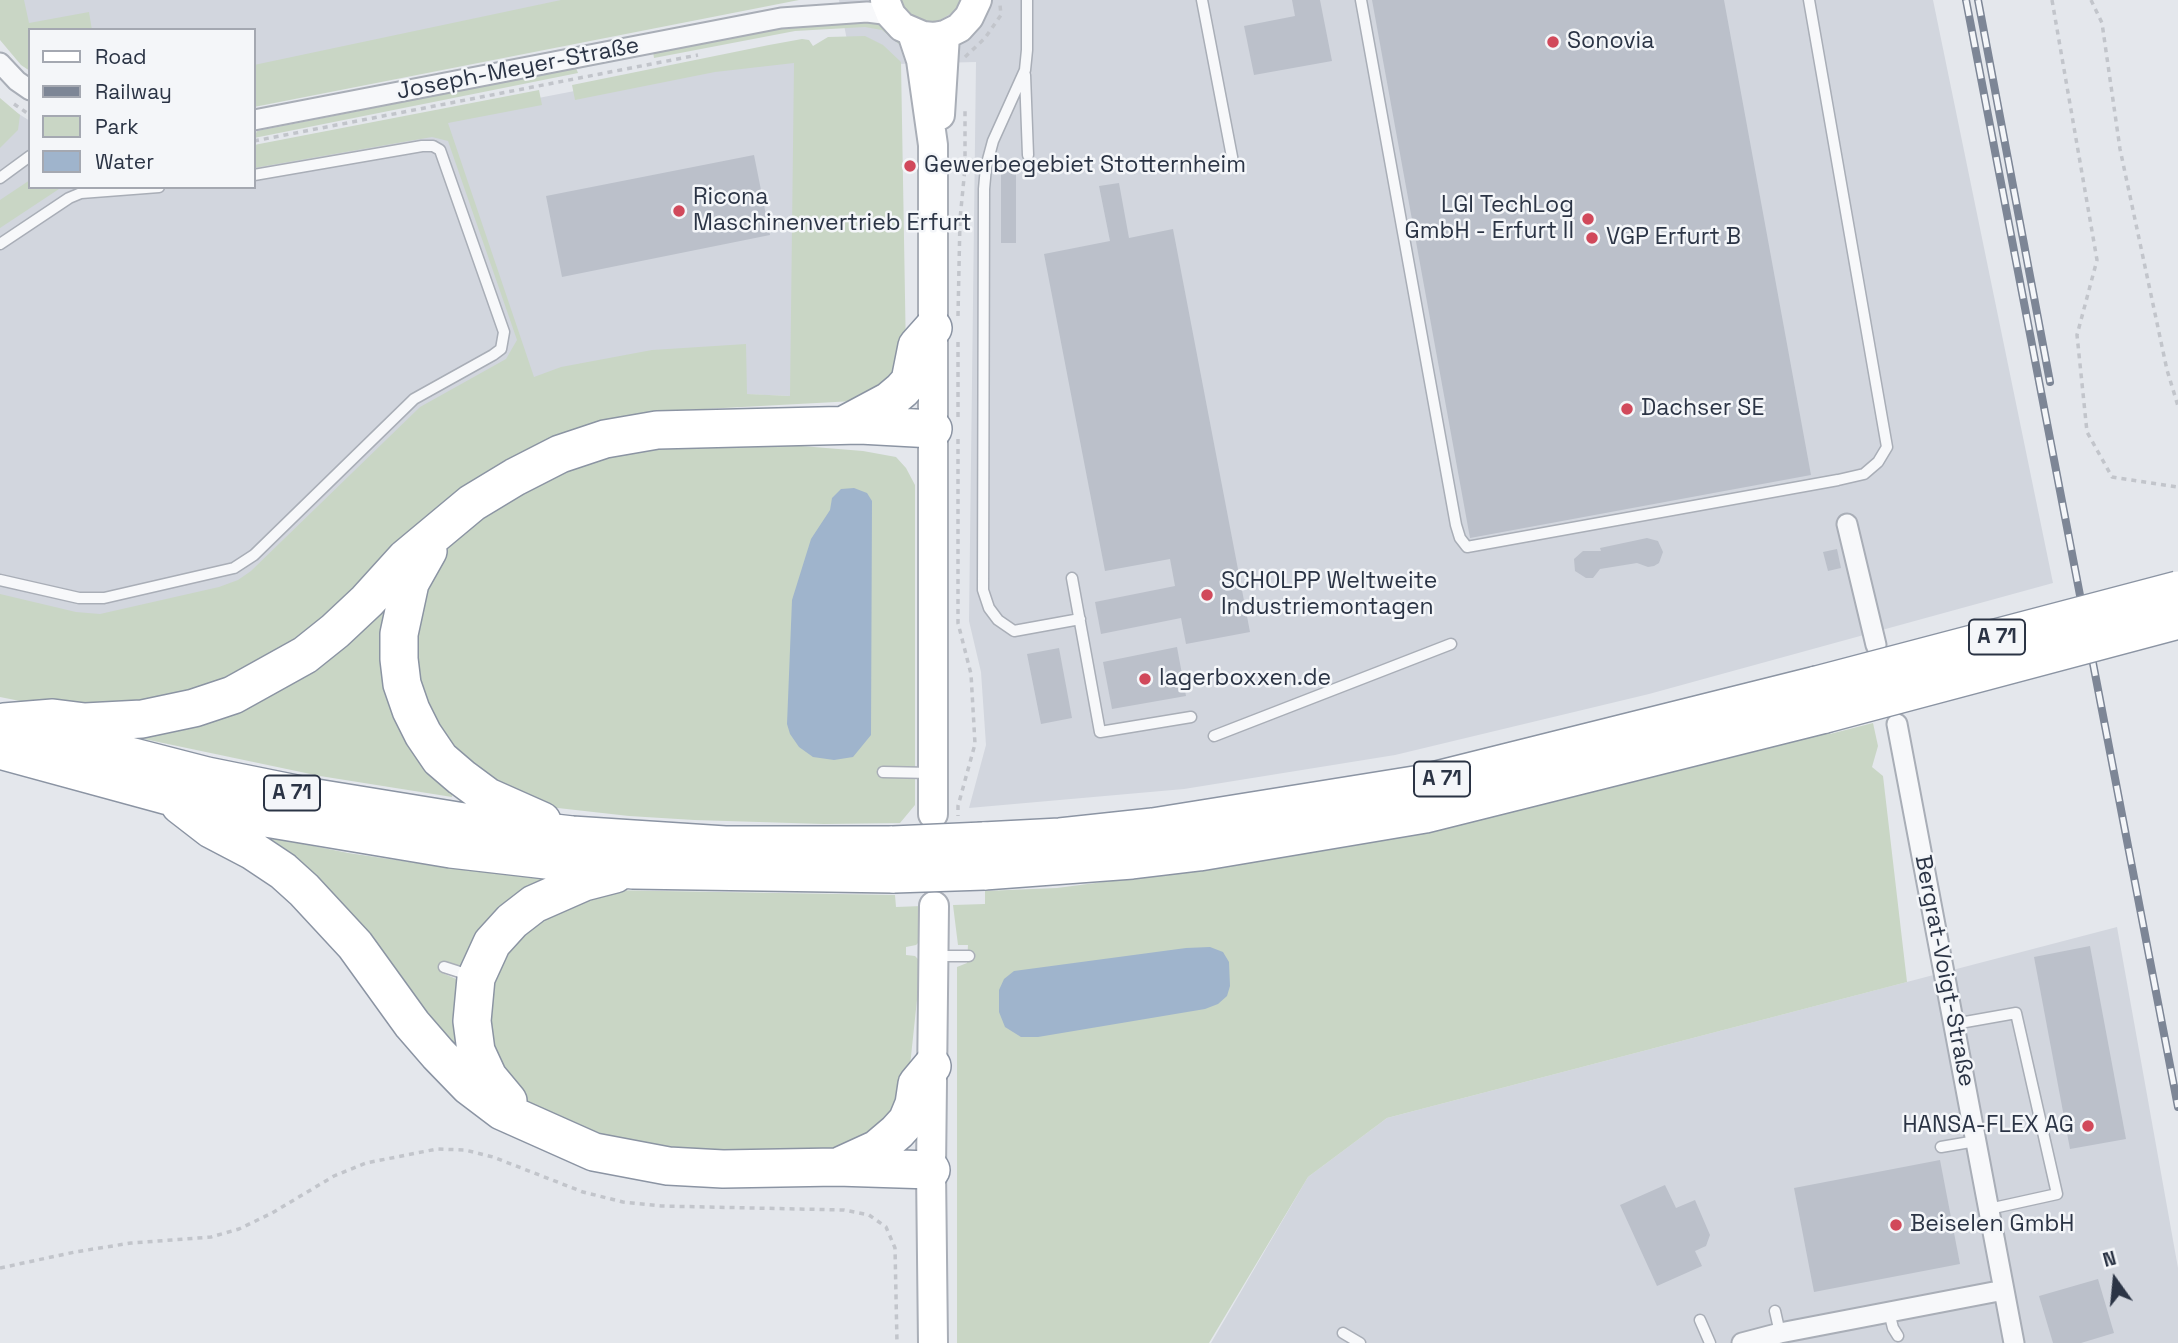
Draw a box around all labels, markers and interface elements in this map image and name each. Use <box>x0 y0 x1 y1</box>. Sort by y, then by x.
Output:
legend <box>28 28 256 189</box>
place label: Sonovia <box>1567 28 1654 56</box>
street label: Joseph-Meyer-Straße <box>394 32 642 106</box>
marker: Sonovia <box>1545 34 1561 50</box>
text: Road <box>95 43 147 70</box>
text: Railway <box>95 78 172 105</box>
text: Park <box>95 113 139 140</box>
text: Water <box>95 148 154 175</box>
place label: Gewerbegebiet Stotternheim <box>924 152 1246 180</box>
marker: Gewerbegebiet Stotternheim <box>902 158 918 174</box>
place label: Ricona Maschinenvertrieb Erfurt <box>693 184 972 238</box>
place label: LGI TechLog GmbH - Erfurt II <box>1405 192 1574 246</box>
marker: Ricona Maschinenvertrieb Erfurt <box>671 203 687 219</box>
marker: LGI TechLog GmbH - Erfurt II <box>1580 211 1596 227</box>
place label: VGP Erfurt B <box>1606 224 1741 252</box>
marker: VGP Erfurt B <box>1584 230 1600 246</box>
place label: Dachser SE <box>1641 395 1764 423</box>
marker: Dachser SE <box>1619 401 1635 417</box>
place label: SCHOLPP Weltweite Industriemontagen <box>1221 568 1437 622</box>
marker: SCHOLPP Weltweite Industriemontagen <box>1199 587 1215 603</box>
road number: A 71 <box>1969 620 2025 654</box>
place label: lagerboxxen.de <box>1159 665 1331 693</box>
marker: lagerboxxen.de <box>1137 671 1153 687</box>
road number: A 71 <box>1414 762 1470 796</box>
road number: A 71 <box>264 776 320 810</box>
street label: Bergrat-Voigt-Straße <box>1908 853 1980 1089</box>
place label: HANSA-FLEX AG <box>1902 1112 2074 1140</box>
marker: HANSA-FLEX AG <box>2080 1118 2096 1134</box>
place label: Beiselen GmbH <box>1910 1211 2074 1239</box>
marker: Beiselen GmbH <box>1888 1217 1904 1233</box>
north arrow <box>2080 1245 2150 1315</box>
text: N <box>2100 1246 2119 1273</box>

